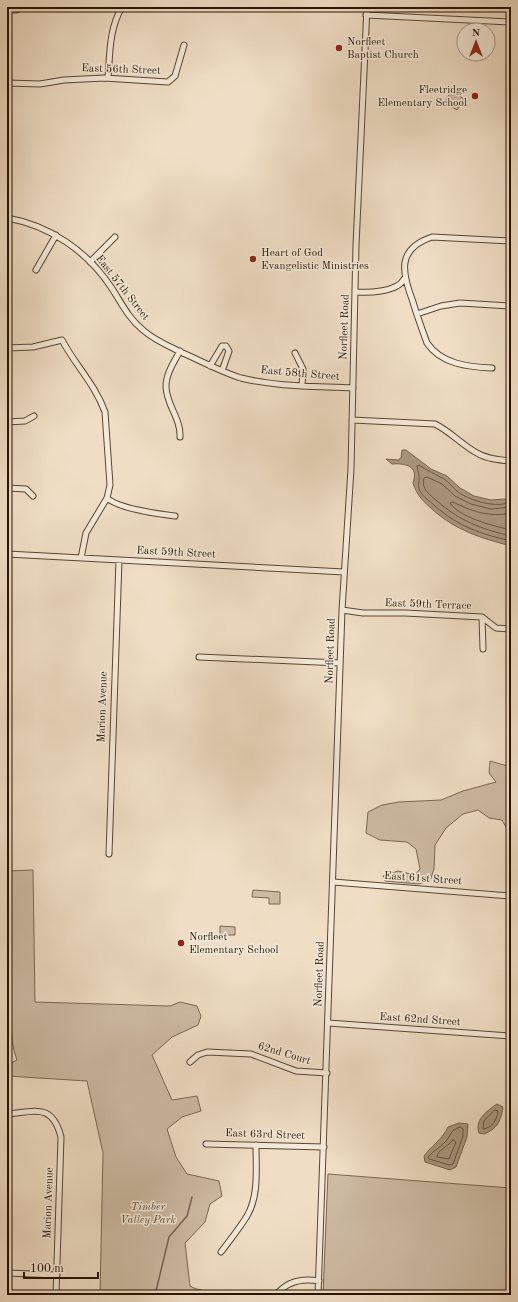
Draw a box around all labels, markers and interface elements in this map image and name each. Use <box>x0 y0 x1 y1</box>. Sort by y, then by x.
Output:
north arrow <box>456 22 496 62</box>
text: N <box>472 28 481 39</box>
place label: Norfleet Baptist Church <box>347 37 419 61</box>
marker: Norfleet Baptist Church <box>334 43 344 53</box>
street label: East 56th Street <box>81 63 161 77</box>
place label: Fleetridge Elementary School <box>377 85 467 109</box>
marker: Fleetridge Elementary School <box>470 91 480 101</box>
place label: Heart of God Evangelistic Ministries <box>261 248 369 272</box>
street label: East 57th Street <box>93 253 151 323</box>
marker: Heart of God Evangelistic Ministries <box>248 254 258 264</box>
street label: Norfleet Road <box>338 294 352 360</box>
street label: East 58th Street <box>260 365 340 383</box>
street label: East 59th Street <box>136 545 216 561</box>
street label: East 59th Terrace <box>384 598 472 612</box>
street label: Norfleet Road <box>324 618 338 684</box>
street label: Marion Avenue <box>96 671 110 743</box>
street label: East 61st Street <box>384 871 463 887</box>
place label: Norfleet Elementary School <box>189 932 279 956</box>
marker: Norfleet Elementary School <box>176 938 186 948</box>
street label: Norfleet Road <box>313 941 327 1007</box>
street label: East 62nd Street <box>379 1012 461 1028</box>
street label: 62nd Court <box>256 1041 312 1067</box>
street label: East 63rd Street <box>225 1128 305 1142</box>
street label: Marion Avenue <box>42 1167 56 1239</box>
park label: Timber Valley Park <box>120 1202 176 1226</box>
scale bar <box>24 1254 98 1280</box>
text: 100 m <box>30 1263 64 1275</box>

